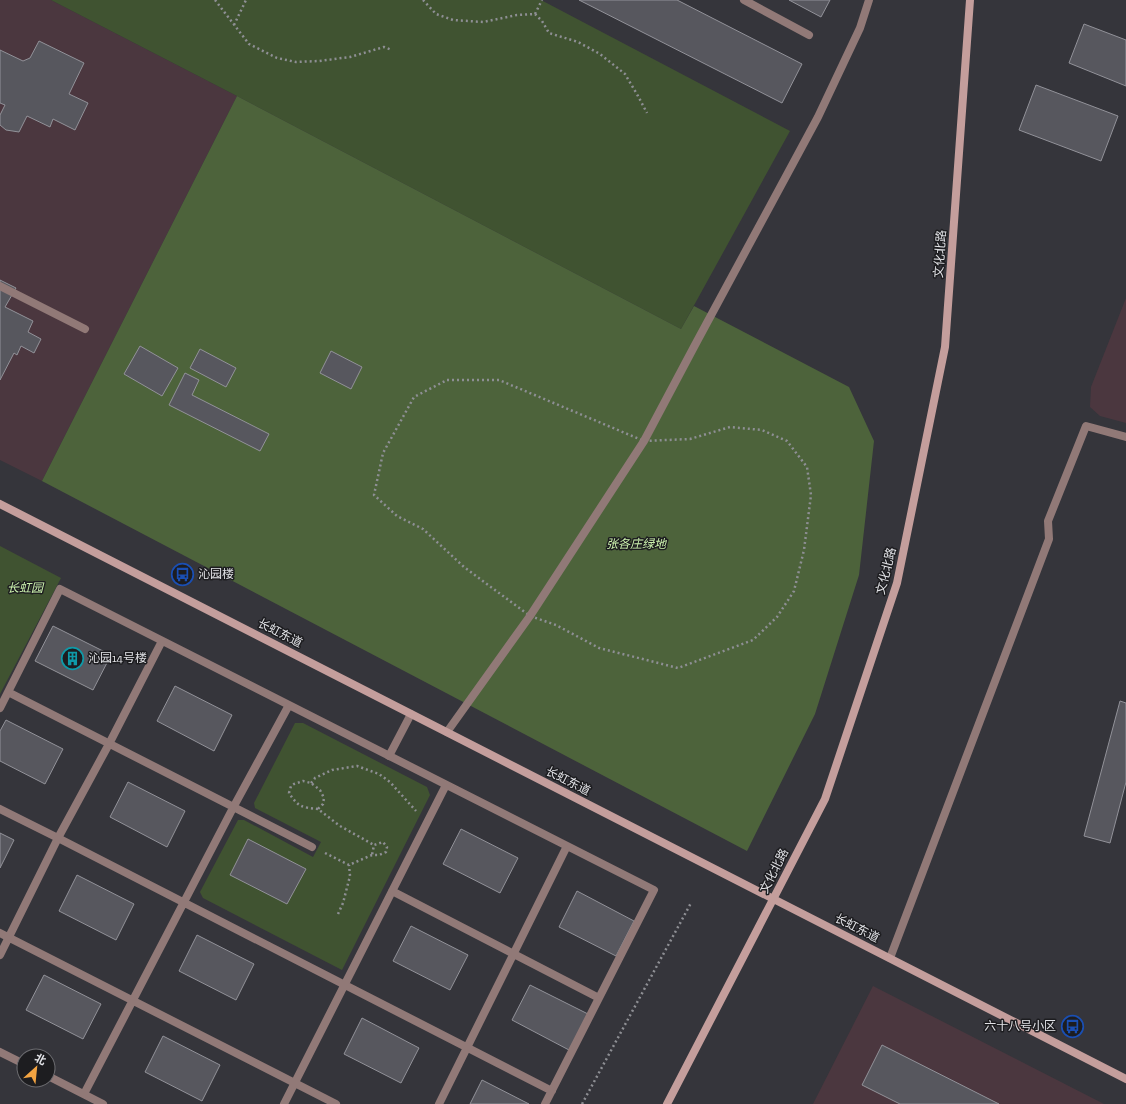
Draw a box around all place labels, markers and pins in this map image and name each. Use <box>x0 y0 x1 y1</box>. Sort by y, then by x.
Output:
bus stop icon: 沁园楼 <box>169 561 195 587</box>
place label: 沁园楼 <box>198 567 234 581</box>
building icon: 沁园14号楼 <box>60 645 86 671</box>
place label: 沁园14号楼 <box>88 651 147 665</box>
bus stop icon: 六十八号小区 <box>1059 1013 1085 1039</box>
place label: 六十八号小区 <box>984 1019 1056 1033</box>

